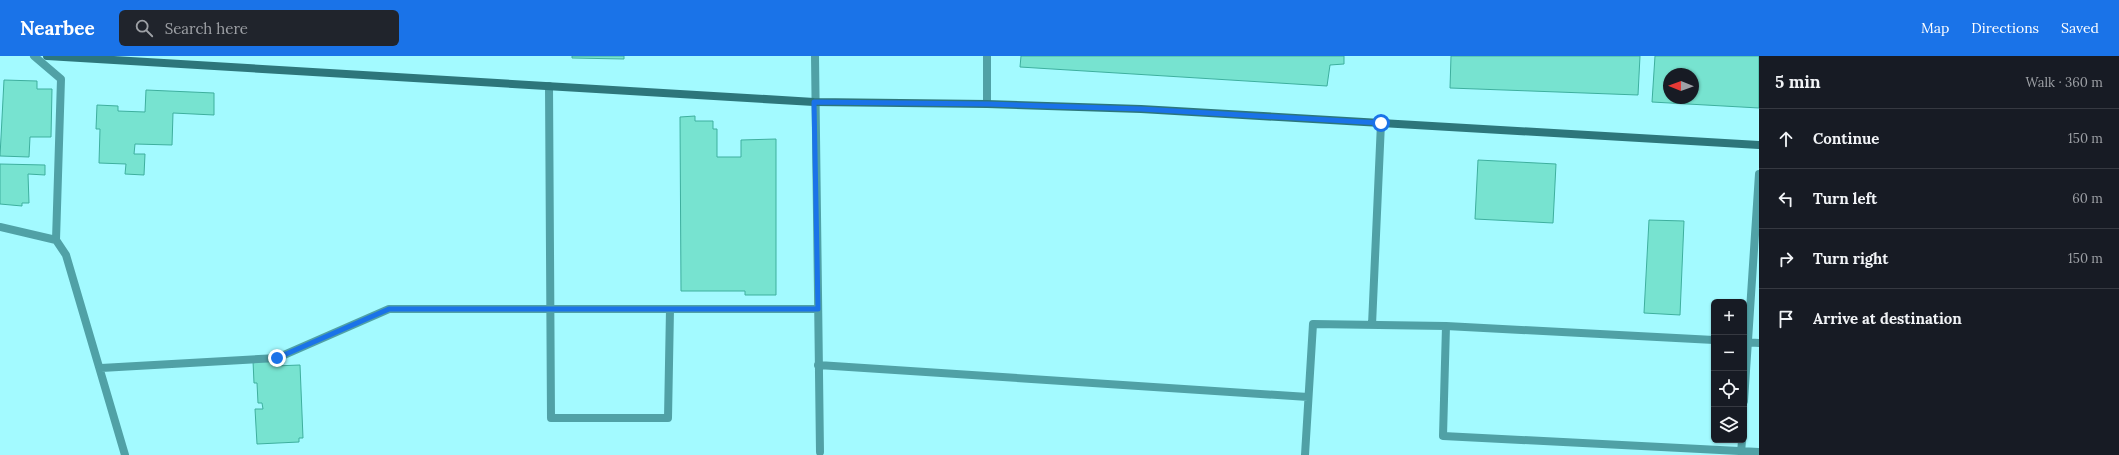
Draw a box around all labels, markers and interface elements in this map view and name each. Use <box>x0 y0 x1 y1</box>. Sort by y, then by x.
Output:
search box <box>119 10 399 46</box>
text: Nearbee <box>20 16 95 40</box>
icon: search <box>133 17 155 39</box>
text: Search here <box>165 19 248 38</box>
text: Map <box>1921 19 1949 37</box>
text: Directions <box>1971 19 2039 37</box>
text: Saved <box>2061 19 2099 37</box>
north arrow <box>1663 68 1699 104</box>
text: 5 min <box>1775 71 1821 93</box>
text: Walk · 360 m <box>2025 74 2103 91</box>
route start <box>1372 114 1390 132</box>
icon: ahead <box>1775 128 1797 150</box>
text: Continue <box>1813 129 1879 148</box>
text: 150 m <box>2068 130 2103 147</box>
icon: left <box>1775 188 1797 210</box>
text: Turn left <box>1813 189 1877 208</box>
text: 60 m <box>2072 190 2103 207</box>
icon: right <box>1775 248 1797 270</box>
text: Turn right <box>1813 249 1889 268</box>
text: 150 m <box>2068 250 2103 267</box>
map controls <box>1711 299 1747 443</box>
button: + <box>1711 299 1747 335</box>
icon: arrive <box>1775 308 1797 330</box>
text: Arrive at destination <box>1813 309 1962 328</box>
button: − <box>1711 335 1747 371</box>
route end <box>268 349 286 367</box>
button: locate <box>1711 371 1747 407</box>
button: layers <box>1711 407 1747 443</box>

